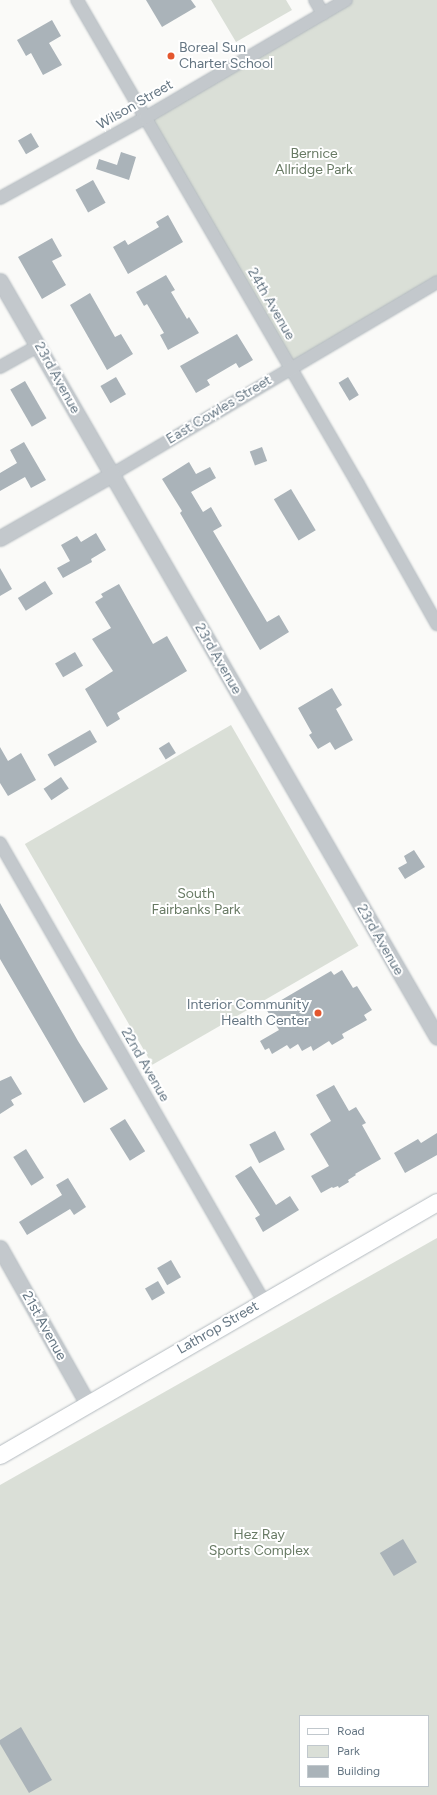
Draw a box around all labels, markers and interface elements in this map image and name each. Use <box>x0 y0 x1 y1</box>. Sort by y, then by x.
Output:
place label: Boreal Sun Charter School <box>179 40 273 72</box>
marker: Boreal Sun Charter School <box>166 51 176 61</box>
street label: Wilson Street <box>94 77 176 133</box>
park label: Bernice Allridge Park <box>275 146 353 178</box>
street label: 24th Avenue <box>244 265 298 343</box>
street label: 23rd Avenue <box>30 339 84 417</box>
street label: East Cowles Street <box>163 372 275 448</box>
street label: 23rd Avenue <box>191 621 245 697</box>
park label: South Fairbanks Park <box>151 886 241 918</box>
street label: 23rd Avenue <box>353 902 407 978</box>
place label: Interior Community Health Center <box>187 997 309 1030</box>
marker: Interior Community Health Center <box>312 1007 324 1019</box>
street label: 22nd Avenue <box>117 1025 173 1105</box>
street label: 21st Avenue <box>18 1289 70 1363</box>
street label: Lathrop Street <box>174 1298 262 1358</box>
park label: Hez Ray Sports Complex <box>209 1527 309 1560</box>
legend <box>299 1715 429 1787</box>
text: Road <box>337 1724 365 1738</box>
text: Park <box>337 1744 360 1758</box>
text: Building <box>337 1764 380 1778</box>

